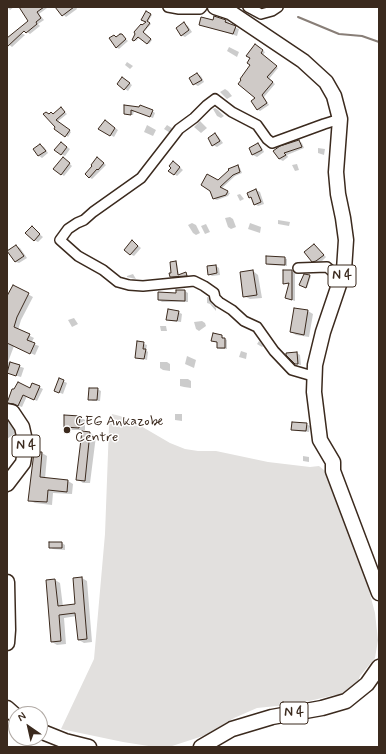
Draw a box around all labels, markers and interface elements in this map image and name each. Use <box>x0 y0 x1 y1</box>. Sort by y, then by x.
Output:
road number: N 4 <box>328 265 356 287</box>
place label: CEG Ankazobe Centre <box>75 414 163 446</box>
marker: CEG Ankazobe Centre <box>62 425 72 435</box>
road number: N 4 <box>12 435 40 457</box>
road number: N 4 <box>280 702 308 724</box>
north arrow <box>8 706 48 746</box>
text: N <box>15 709 29 725</box>

